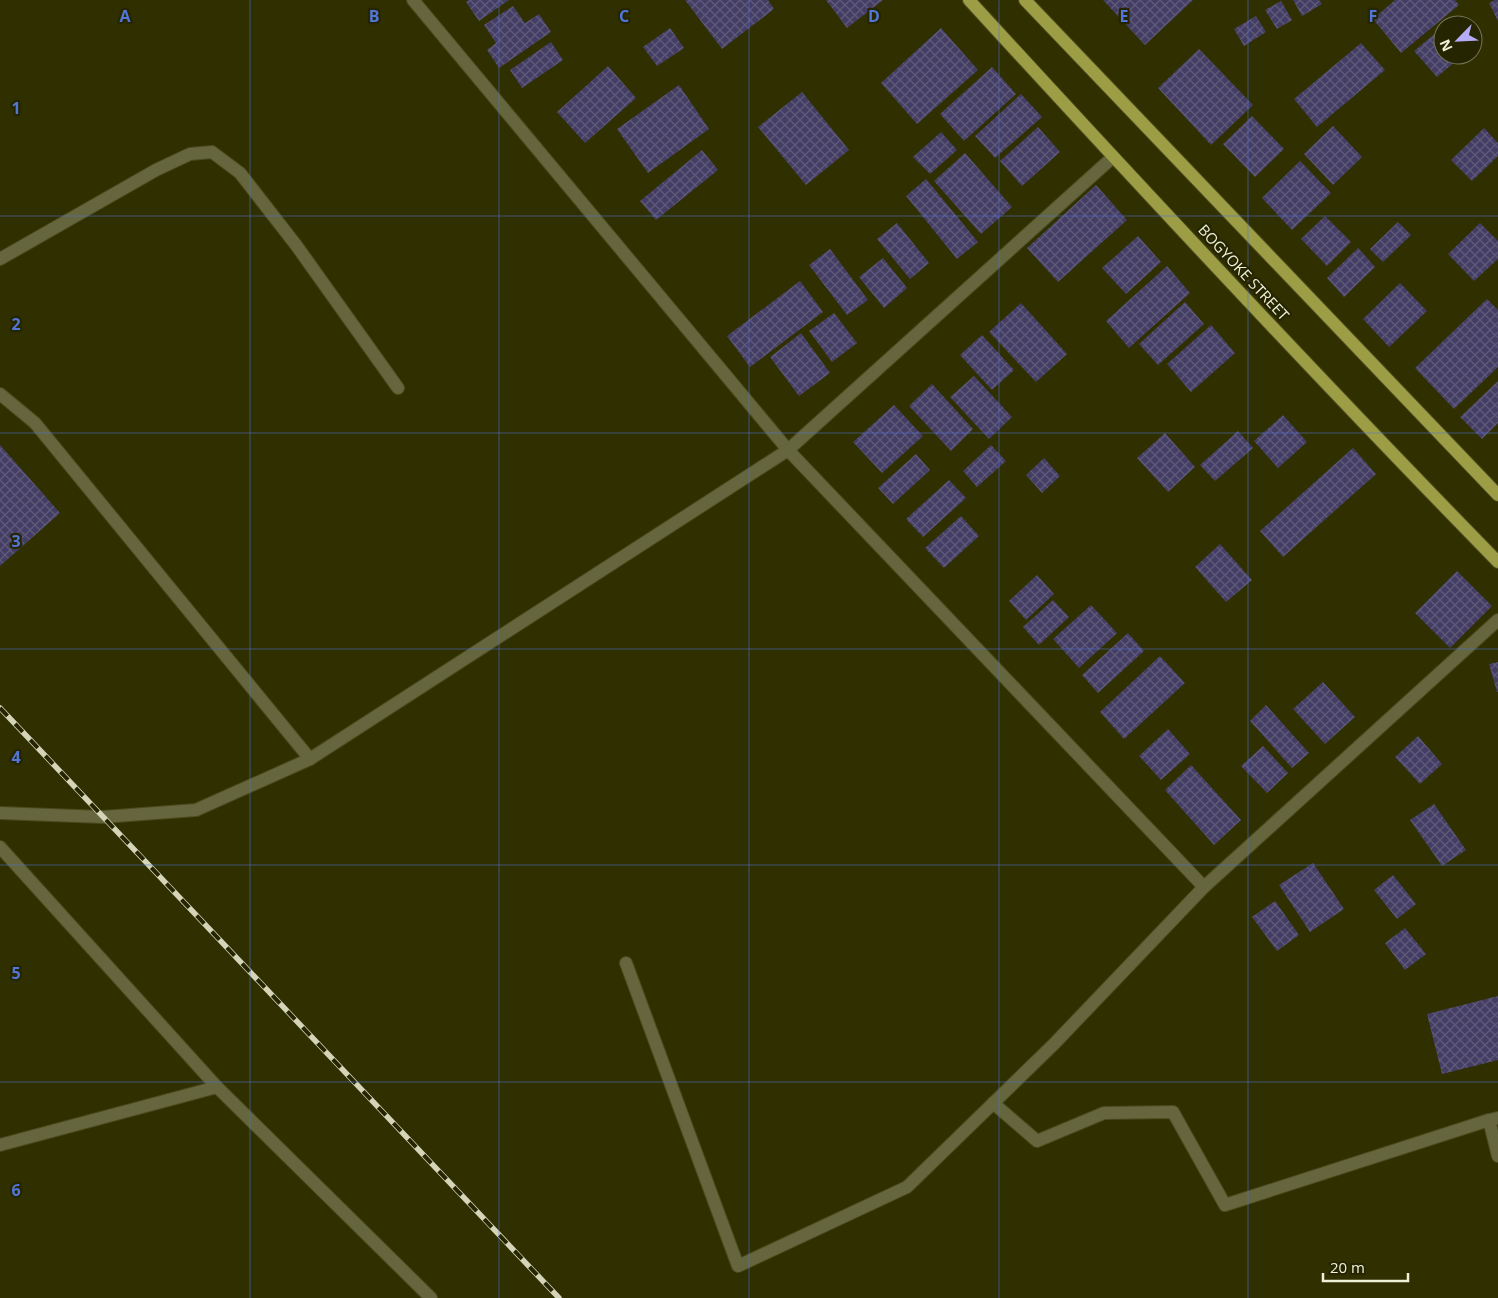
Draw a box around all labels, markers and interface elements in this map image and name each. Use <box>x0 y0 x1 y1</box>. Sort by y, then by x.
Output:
text: A <box>119 5 131 27</box>
text: B <box>369 5 379 27</box>
text: C <box>619 5 629 27</box>
text: D <box>868 5 880 27</box>
text: E <box>1120 5 1129 27</box>
text: F <box>1369 5 1377 27</box>
north arrow <box>1433 15 1483 65</box>
text: N <box>1435 36 1457 55</box>
text: 1 <box>11 97 21 119</box>
street label: BOGYOKE STREET <box>1194 220 1294 325</box>
text: 2 <box>11 313 21 335</box>
text: 3 <box>11 530 21 552</box>
text: 4 <box>11 746 21 768</box>
text: 5 <box>11 962 21 984</box>
text: 6 <box>11 1179 21 1201</box>
scale bar <box>1323 1250 1408 1282</box>
text: 20 m <box>1330 1257 1365 1277</box>

